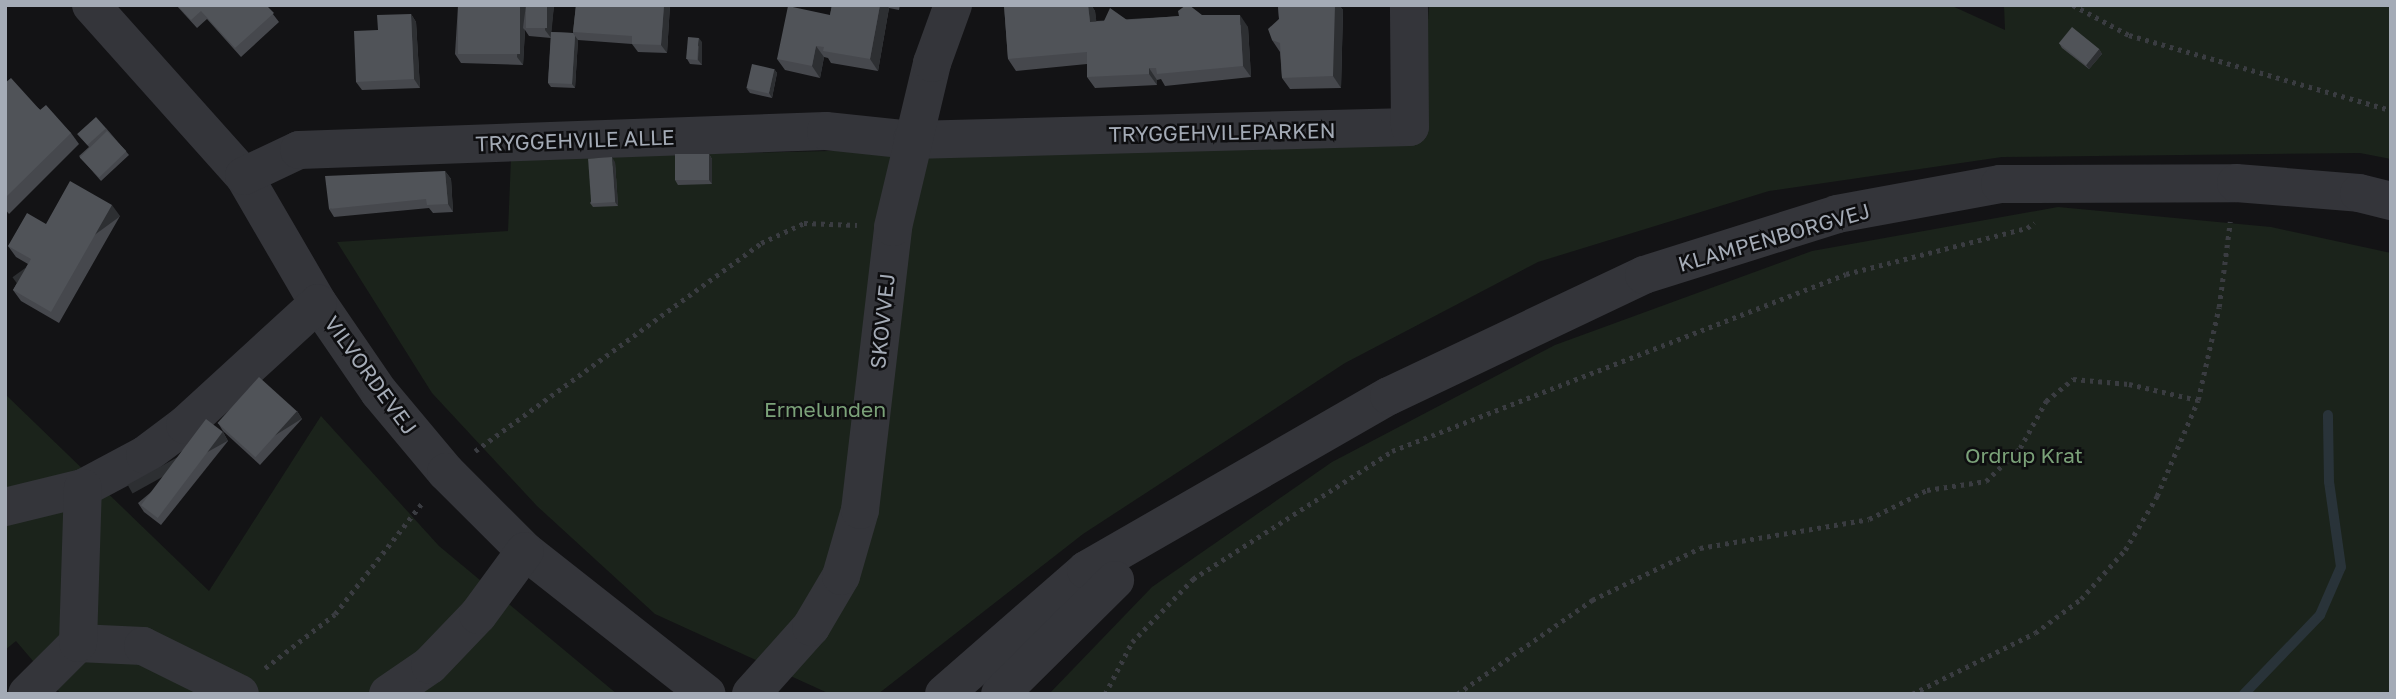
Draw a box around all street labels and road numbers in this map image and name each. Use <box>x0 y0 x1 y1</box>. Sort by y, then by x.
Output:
street label: TRYGGEHVILEPARKEN <box>1108 117 1336 147</box>
street label: TRYGGEHVILE ALLE <box>475 124 675 156</box>
street label: KLAMPENBORGVEJ <box>1675 198 1873 276</box>
street label: SKOVVEJ <box>864 272 900 370</box>
street label: VILVORDEVEJ <box>320 311 422 439</box>

